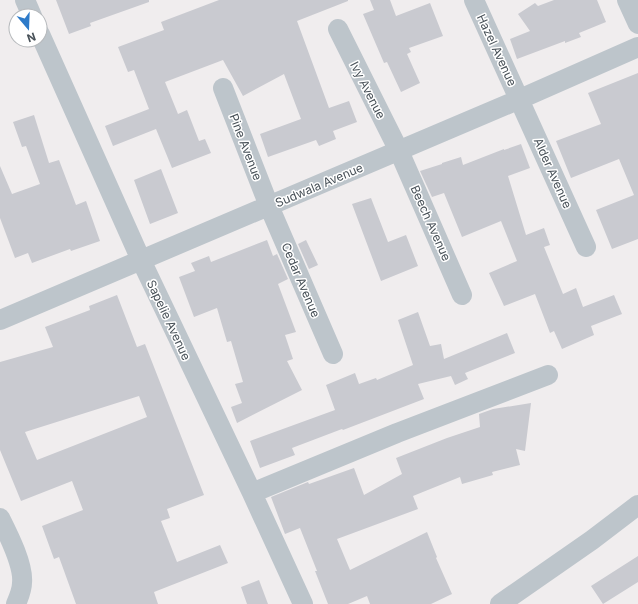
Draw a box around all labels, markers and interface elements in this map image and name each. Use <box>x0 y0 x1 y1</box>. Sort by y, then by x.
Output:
north arrow <box>8 8 48 48</box>
street label: Hazel Avenue <box>474 12 520 88</box>
text: N <box>25 29 38 45</box>
street label: Ivy Avenue <box>347 59 389 121</box>
street label: Pine Avenue <box>226 112 266 182</box>
street label: Alder Avenue <box>531 135 575 211</box>
street label: Sudwala Avenue <box>273 160 365 210</box>
street label: Beech Avenue <box>408 183 454 263</box>
street label: Cedar Avenue <box>278 240 324 320</box>
street label: Sapelie Avenue <box>144 277 194 363</box>

